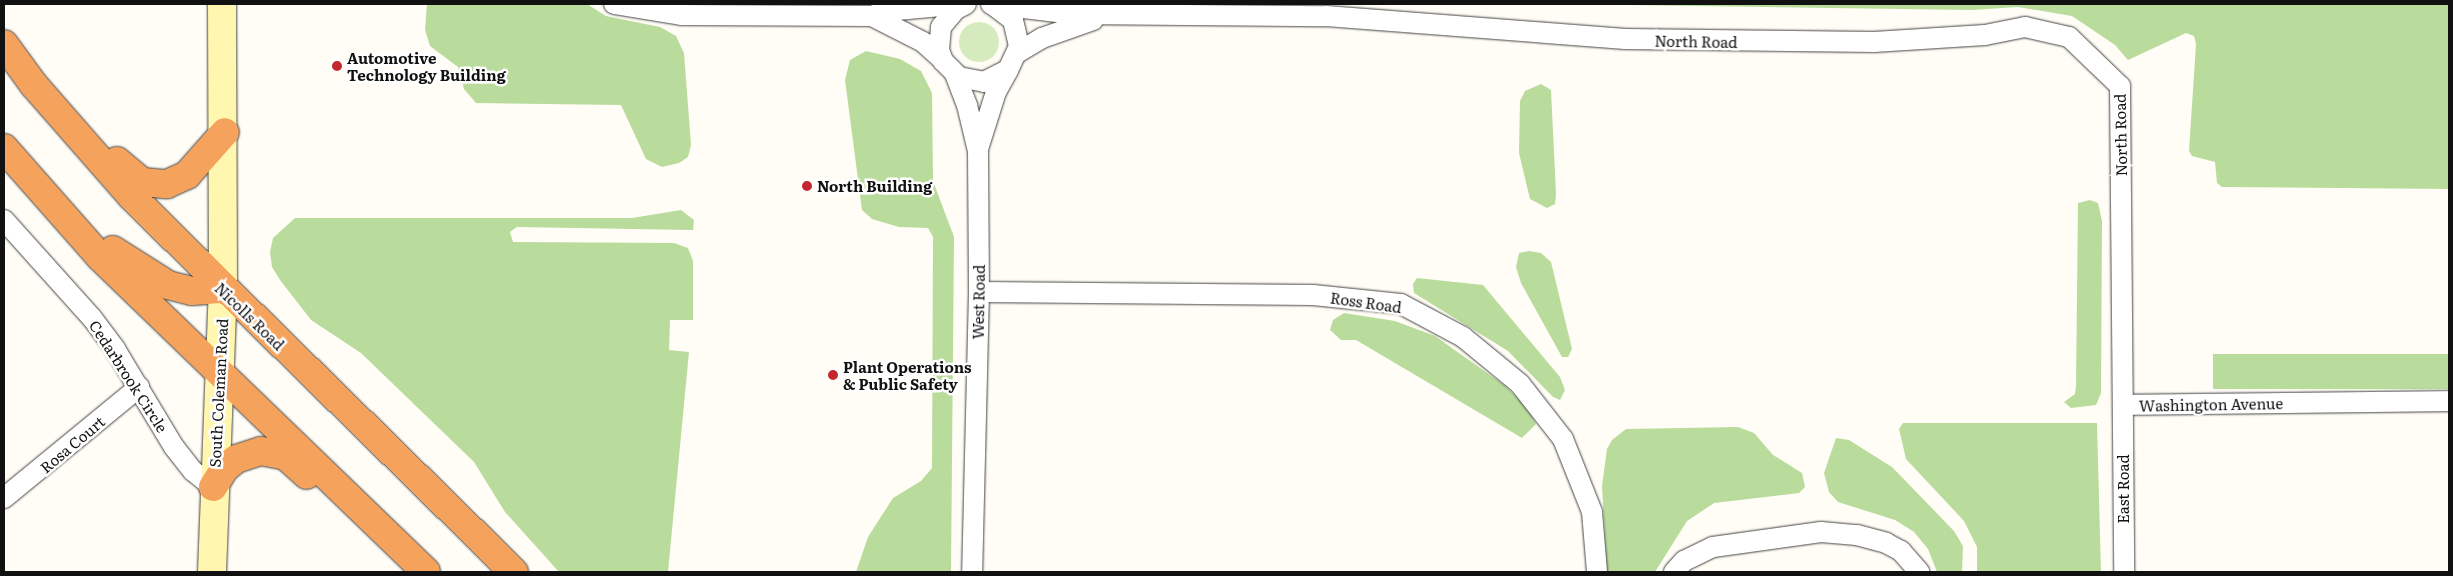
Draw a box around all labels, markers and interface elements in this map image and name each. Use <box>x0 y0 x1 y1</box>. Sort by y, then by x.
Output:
street label: North Road <box>1654 31 1738 51</box>
place label: Automotive Technology Building <box>347 48 506 83</box>
marker: Automotive Technology Building <box>331 60 343 72</box>
street label: North Road <box>2110 93 2130 177</box>
place label: North Building <box>817 177 932 195</box>
marker: North Building <box>801 180 813 192</box>
street label: West Road <box>968 265 988 339</box>
street label: Nicolls Road <box>212 279 288 353</box>
street label: Ross Road <box>1329 288 1403 316</box>
street label: Cedarbrook Circle <box>86 317 172 435</box>
street label: South Coleman Road <box>205 318 231 468</box>
place label: Plant Operations & Public Safety <box>843 357 972 392</box>
marker: Plant Operations & Public Safety <box>827 369 839 381</box>
street label: Washington Avenue <box>2139 394 2283 414</box>
street label: Rosa Court <box>36 412 108 476</box>
street label: East Road <box>2114 454 2132 524</box>

